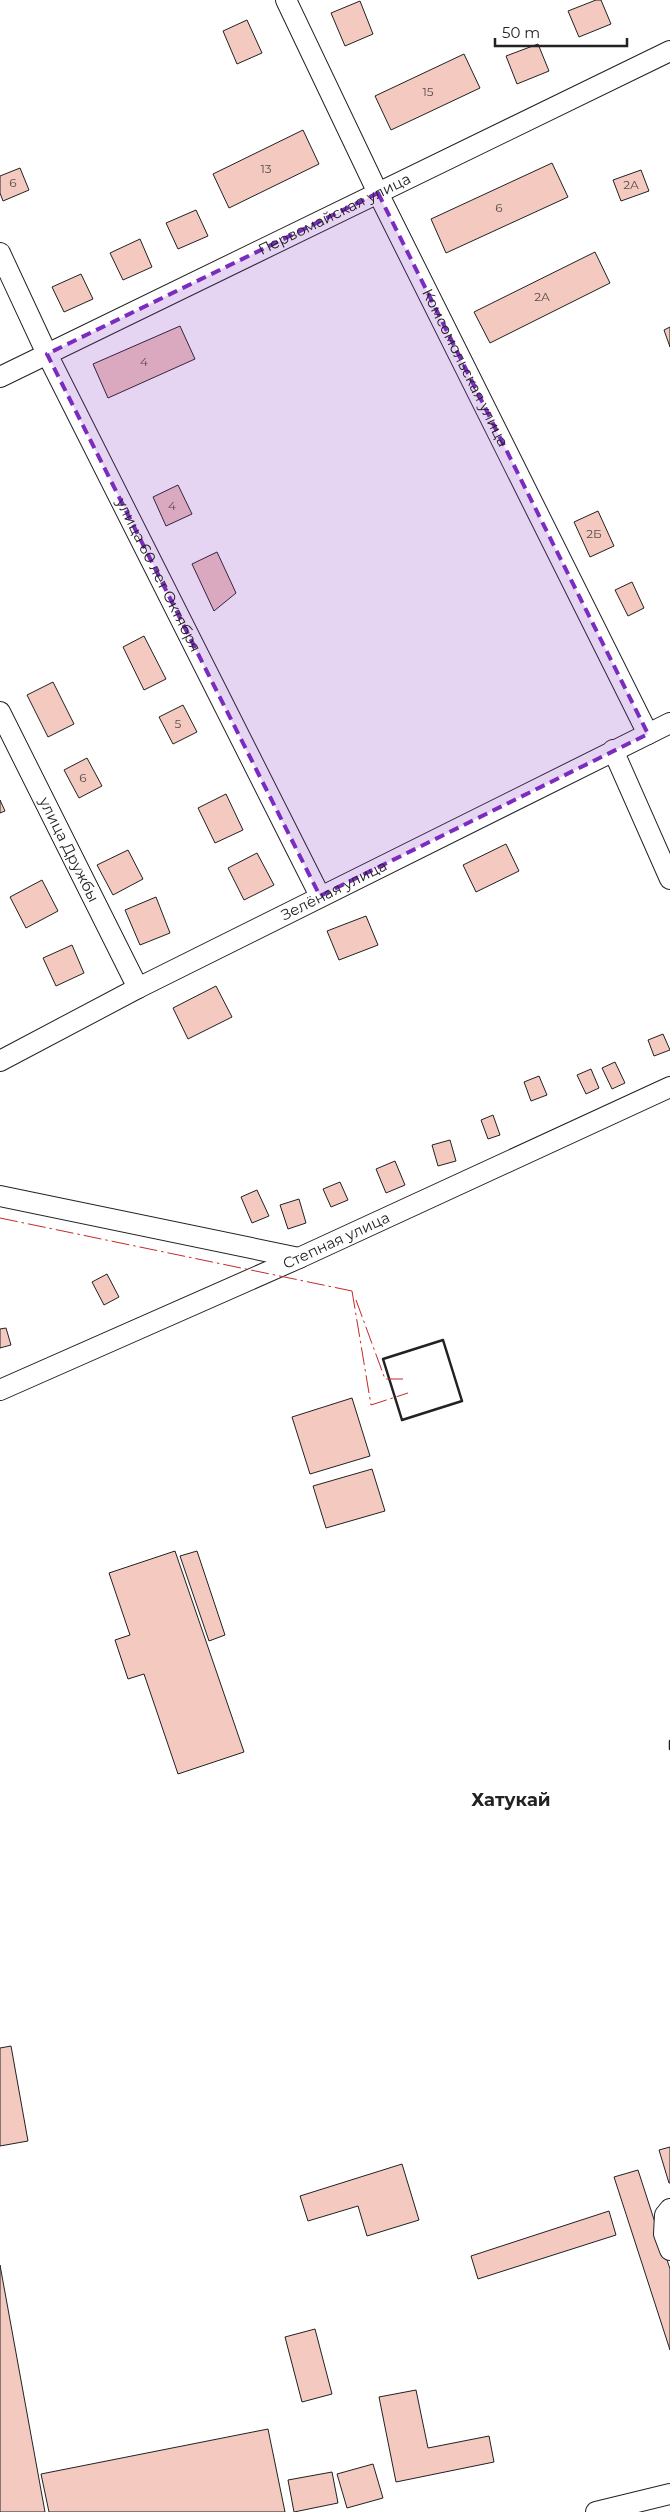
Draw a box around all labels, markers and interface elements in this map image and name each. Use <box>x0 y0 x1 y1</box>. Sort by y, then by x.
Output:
scale bar <box>495 15 628 47</box>
text: 50 m <box>502 23 540 42</box>
house number: 15 <box>422 84 434 99</box>
house number: 13 <box>260 161 272 176</box>
street label: Первомайская улица <box>255 169 414 259</box>
house number: 6 <box>9 175 17 190</box>
house number: 2А <box>623 177 639 192</box>
house number: 6 <box>495 200 503 215</box>
street label: Комсомольская улица <box>418 285 513 450</box>
house number: 2А <box>534 289 550 304</box>
house number: 4 <box>140 354 148 369</box>
street label: улица 60 лет Октября <box>112 494 205 655</box>
house number: 4 <box>168 498 176 513</box>
house number: 2Б <box>586 526 602 541</box>
house number: 5 <box>175 716 182 731</box>
house number: 6 <box>79 770 87 785</box>
street label: улица Дружбы <box>35 793 104 905</box>
street label: Зелёная улица <box>278 856 390 924</box>
street label: Степная улица <box>280 1208 393 1273</box>
district label: Хатукай <box>471 1789 551 1811</box>

